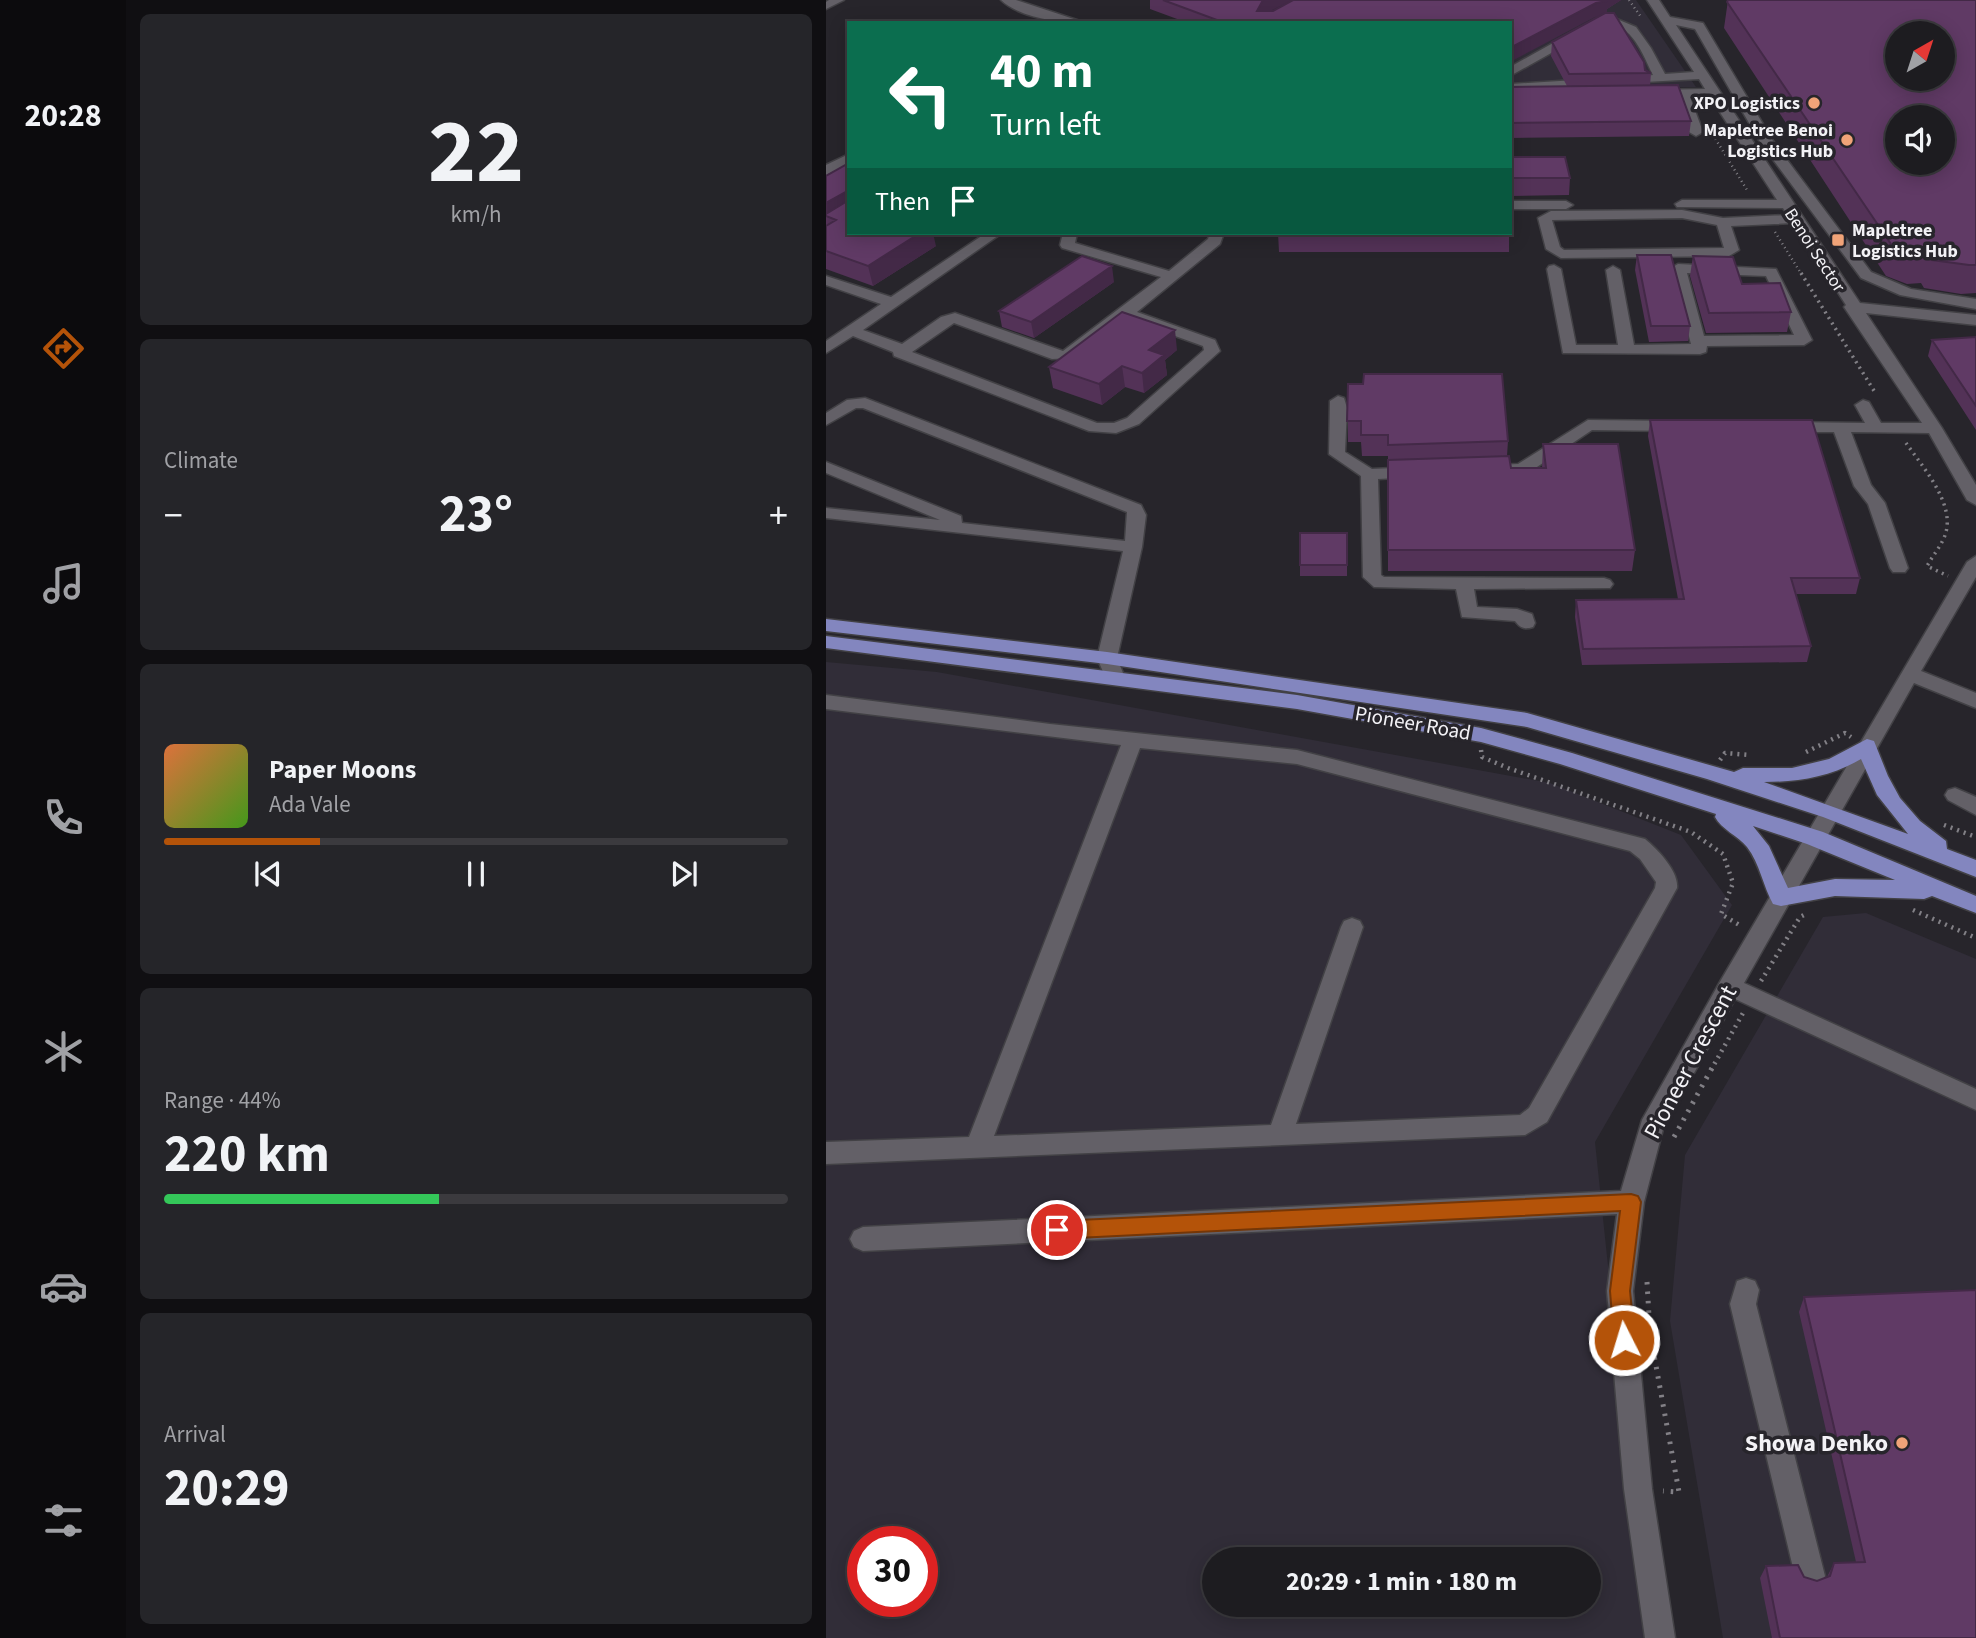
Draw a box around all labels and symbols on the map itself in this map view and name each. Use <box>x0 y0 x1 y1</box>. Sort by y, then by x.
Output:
north arrow <box>1885 21 1955 91</box>
place label: XPO Logistics <box>1694 91 1800 116</box>
marker: XPO Logistics <box>1806 95 1822 111</box>
place label: Mapletree Benoi Logistics Hub <box>1704 118 1833 164</box>
marker: Mapletree Benoi Logistics Hub <box>1839 132 1855 148</box>
street label: Benoi Sector <box>1778 203 1851 298</box>
place label: Mapletree Logistics Hub <box>1852 218 1958 264</box>
marker: Mapletree Logistics Hub <box>1830 232 1846 248</box>
street label: Pioneer Road <box>1353 698 1473 748</box>
street label: Pioneer Crescent <box>1635 979 1746 1145</box>
pin <box>1027 1200 1087 1260</box>
position arrow <box>1587 1303 1661 1377</box>
place label: Showa Denko <box>1745 1426 1888 1461</box>
marker: Showa Denko <box>1894 1435 1910 1451</box>
speed limit sign: 30 <box>847 1526 938 1617</box>

